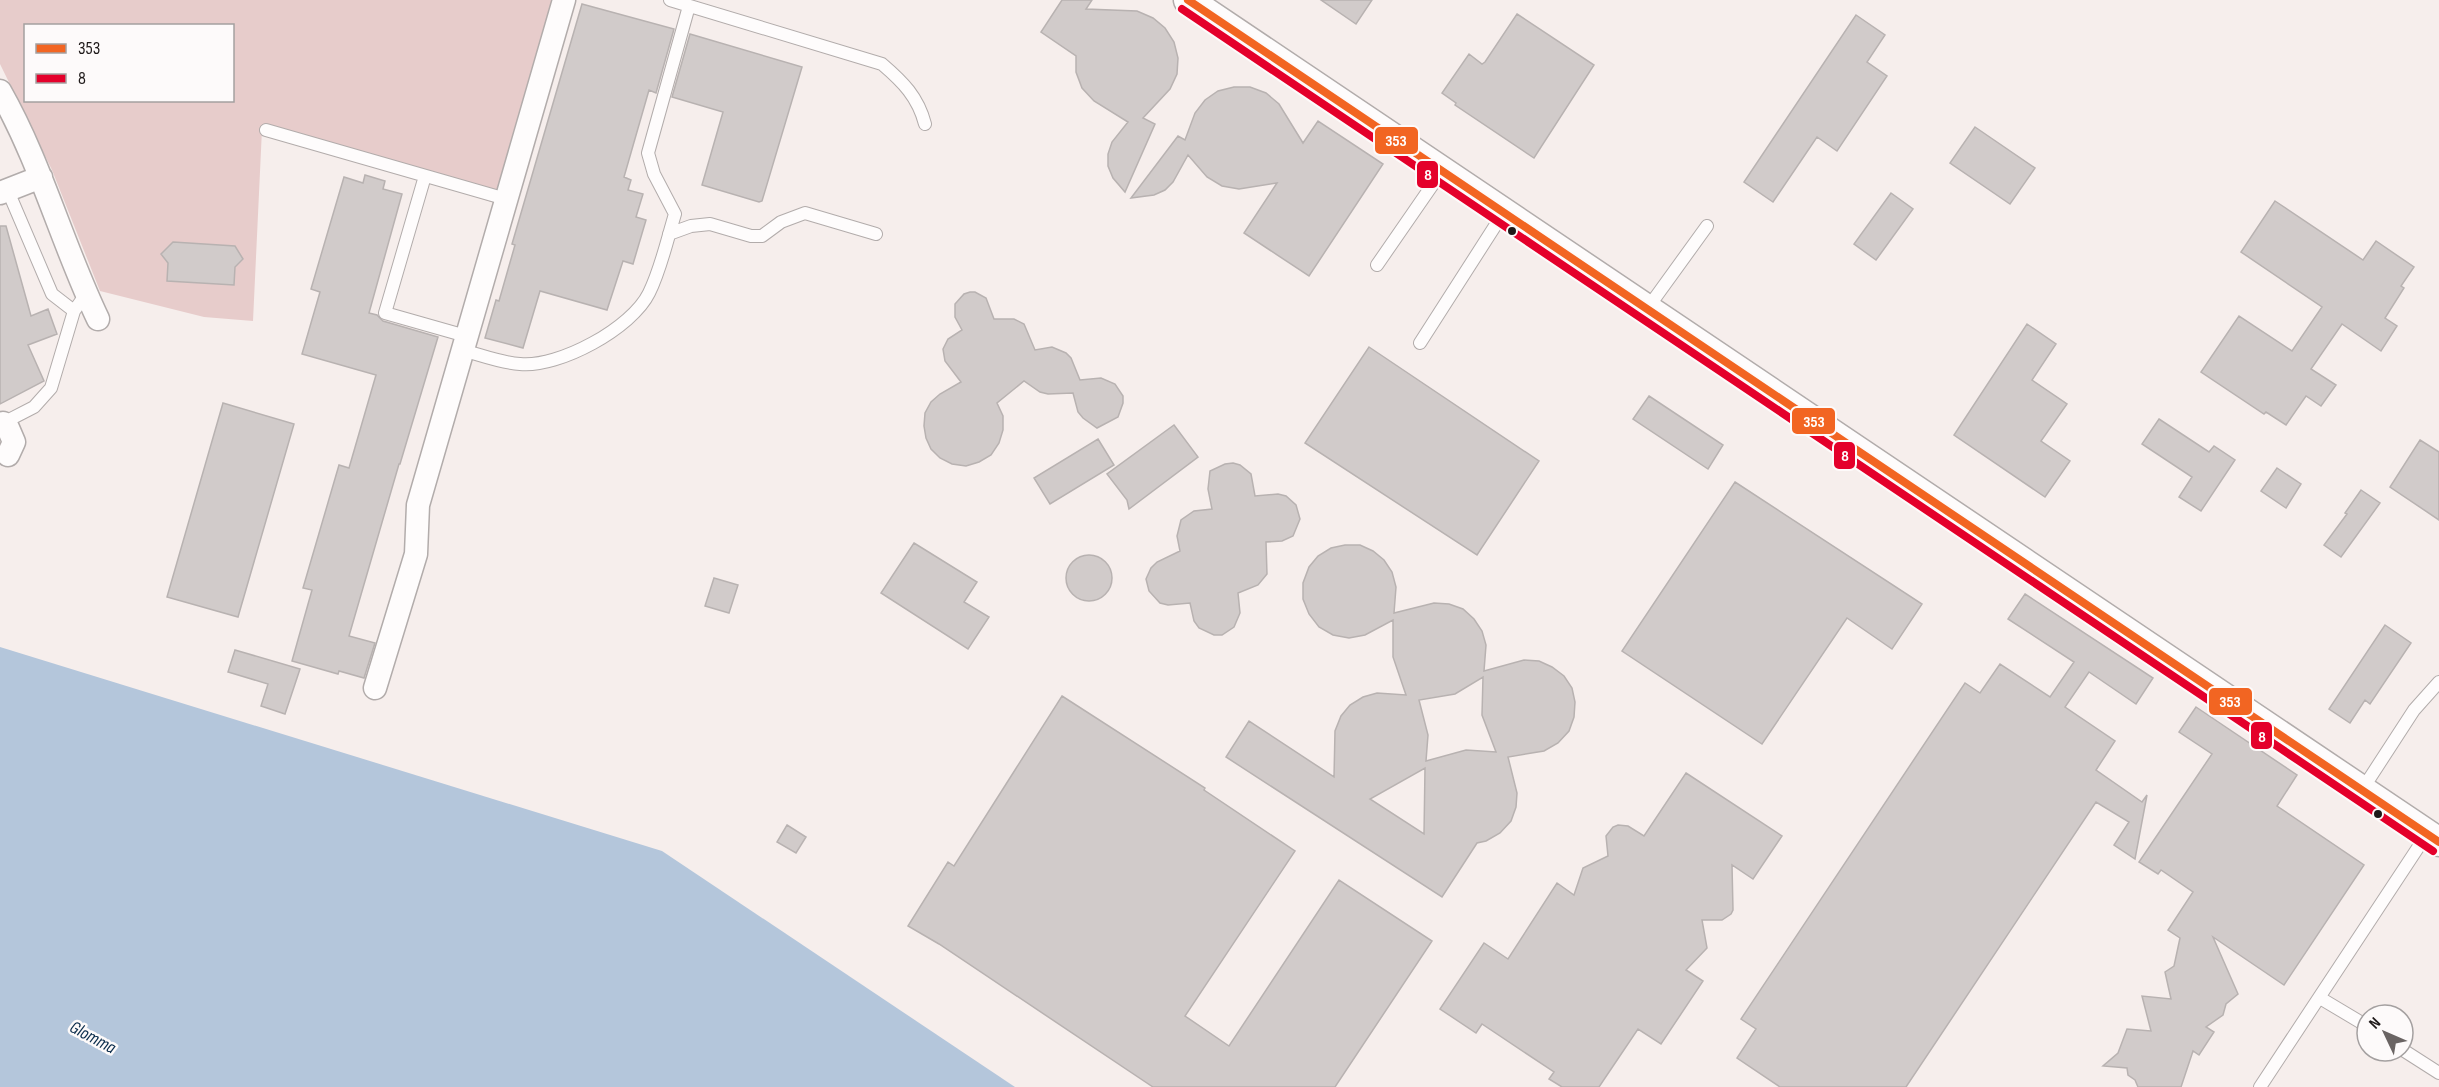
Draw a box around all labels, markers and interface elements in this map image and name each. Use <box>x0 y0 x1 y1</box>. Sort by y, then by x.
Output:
legend <box>24 24 234 102</box>
text: 353 <box>78 38 100 59</box>
text: 8 <box>78 68 86 89</box>
line badge: 353 <box>1374 126 1419 155</box>
text: 353 <box>1385 132 1407 151</box>
line badge: 8 <box>1416 160 1439 189</box>
text: 8 <box>1424 166 1432 185</box>
unlabelled marker <box>1506 225 1518 237</box>
line badge: 353 <box>1791 407 1836 435</box>
text: 353 <box>1803 413 1825 432</box>
line badge: 8 <box>1833 441 1856 470</box>
text: 8 <box>1841 447 1849 466</box>
line badge: 353 <box>2208 687 2253 716</box>
text: 353 <box>2219 693 2241 712</box>
line badge: 8 <box>2250 721 2273 750</box>
text: 8 <box>2258 728 2266 747</box>
unlabelled marker <box>2372 808 2384 820</box>
north arrow <box>2355 1003 2415 1063</box>
text: N <box>2365 1014 2385 1033</box>
water label: Glomma <box>66 1017 120 1059</box>

